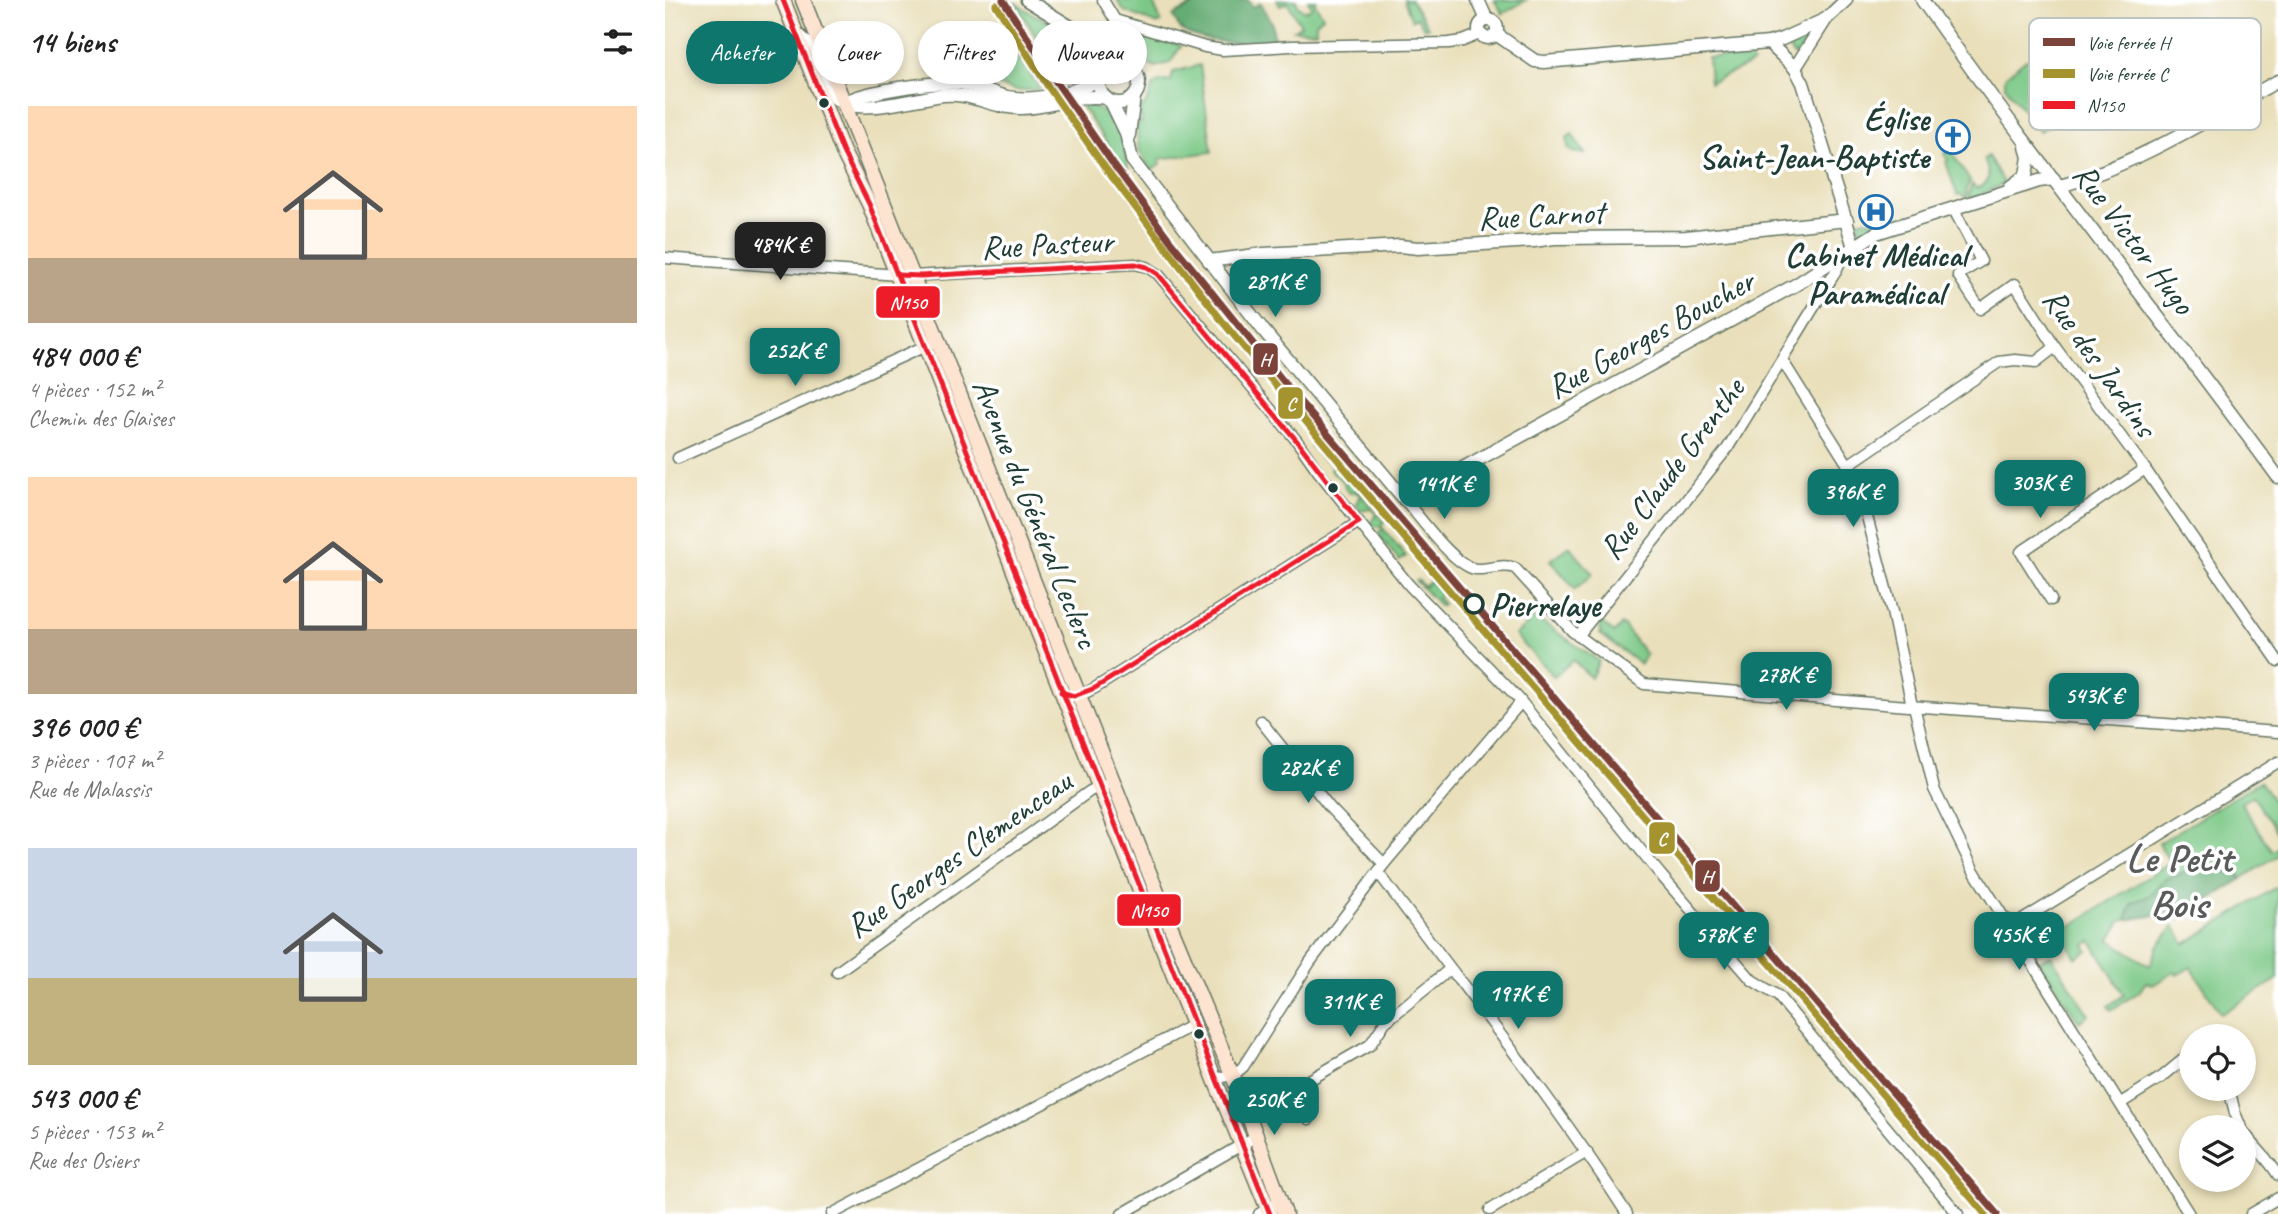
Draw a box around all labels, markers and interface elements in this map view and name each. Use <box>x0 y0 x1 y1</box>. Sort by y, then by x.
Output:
legend <box>2029 18 2261 130</box>
chip: Acheter <box>686 21 798 84</box>
chip: Louer <box>812 21 904 84</box>
chip: Filtres <box>918 21 1018 84</box>
chip: Nouveau <box>1032 21 1147 84</box>
text: 14 biens <box>28 23 116 61</box>
icon: filters <box>599 23 637 61</box>
text: Voie ferrée H <box>2087 31 2173 55</box>
text: Voie ferrée C <box>2087 62 2170 86</box>
text: N150 <box>2087 94 2125 118</box>
unlabelled marker <box>817 96 831 110</box>
place label: Église Saint-Jean-Baptiste <box>1699 98 1932 178</box>
church icon: Église Saint-Jean-Baptiste <box>1934 118 1972 156</box>
icon: home <box>270 152 396 278</box>
street label: Rue Victor Hugo <box>2064 155 2205 324</box>
street label: Rue Carnot <box>1477 191 1609 239</box>
hospital icon: Cabinet Médical Paramédical <box>1857 193 1895 231</box>
street label: Rue Pasteur <box>980 219 1117 268</box>
pin: 484K € <box>723 222 837 282</box>
text: 484K € <box>751 230 809 259</box>
place label: Cabinet Médical Paramédical <box>1785 234 1973 314</box>
street label: Rue Georges Boucher <box>1540 258 1764 408</box>
pin: 281K € <box>1218 260 1332 319</box>
text: 281K € <box>1246 267 1304 296</box>
street label: Rue des Jardins <box>2034 280 2168 447</box>
line badge: N150 <box>875 285 941 319</box>
text: N150 <box>889 291 929 315</box>
pin: 252K € <box>738 328 852 388</box>
text: 252K € <box>766 336 824 365</box>
text: 484 000 € <box>28 337 137 375</box>
line badge: H <box>1252 342 1279 376</box>
text: H <box>1260 348 1275 372</box>
street label: Rue Claude Grenthe <box>1590 368 1755 568</box>
street label: Avenue du Général Leclerc <box>963 373 1110 656</box>
text: 4 pièces · 152 m² <box>28 375 160 404</box>
line badge: C <box>1277 386 1304 420</box>
text: C <box>1286 392 1298 416</box>
text: Chemin des Glaises <box>28 404 174 433</box>
pin: 303K € <box>1983 461 2097 520</box>
pin: 141K € <box>1387 462 1501 521</box>
text: 303K € <box>2011 468 2069 497</box>
text: 141K € <box>1415 469 1473 498</box>
pin: 396K € <box>1796 470 1910 529</box>
text: 396K € <box>1824 477 1882 506</box>
unlabelled marker <box>1326 481 1340 495</box>
icon: home <box>270 523 396 649</box>
place label: Pierrelaye <box>1490 584 1603 626</box>
marker: Pierrelaye <box>1464 594 1484 614</box>
pin: 278K € <box>1729 652 1843 712</box>
text: 278K € <box>1757 660 1815 689</box>
pin: 543K € <box>2037 674 2151 733</box>
text: 543K € <box>2065 681 2123 710</box>
text: 396 000 € <box>28 708 137 746</box>
text: 3 pièces · 107 m² <box>28 746 160 775</box>
pin: 282K € <box>1251 746 1365 805</box>
text: 282K € <box>1279 753 1337 782</box>
street label: Rue Georges Clemenceau <box>838 759 1081 947</box>
text: Rue de Malassis <box>28 775 151 804</box>
line badge: C <box>1648 821 1676 855</box>
text: C <box>1657 827 1669 851</box>
district label: Le Petit Bois <box>2126 833 2237 929</box>
line badge: H <box>1694 859 1721 893</box>
text: H <box>1702 865 1717 889</box>
line badge: N150 <box>1116 893 1182 927</box>
icon: home <box>270 894 396 1020</box>
text: N150 <box>1130 899 1170 923</box>
pin: 578K € <box>1667 912 1781 972</box>
pin: 455K € <box>1962 912 2076 972</box>
text: 578K € <box>1695 920 1753 949</box>
text: 455K € <box>1990 920 2048 949</box>
pin: 197K € <box>1461 972 1575 1031</box>
pin: 311K € <box>1293 979 1407 1039</box>
text: 197K € <box>1489 979 1547 1008</box>
text: 311K € <box>1321 987 1379 1016</box>
map controls <box>2179 1024 2256 1192</box>
button: locate <box>2179 1024 2256 1101</box>
unlabelled marker <box>1192 1027 1206 1041</box>
pin: 250K € <box>1217 1078 1331 1137</box>
text: 543 000 € <box>28 1079 137 1117</box>
text: 250K € <box>1245 1085 1303 1114</box>
button: layers <box>2179 1115 2256 1192</box>
text: 5 pièces · 153 m² <box>28 1117 160 1146</box>
text: Rue des Osiers <box>28 1146 138 1175</box>

